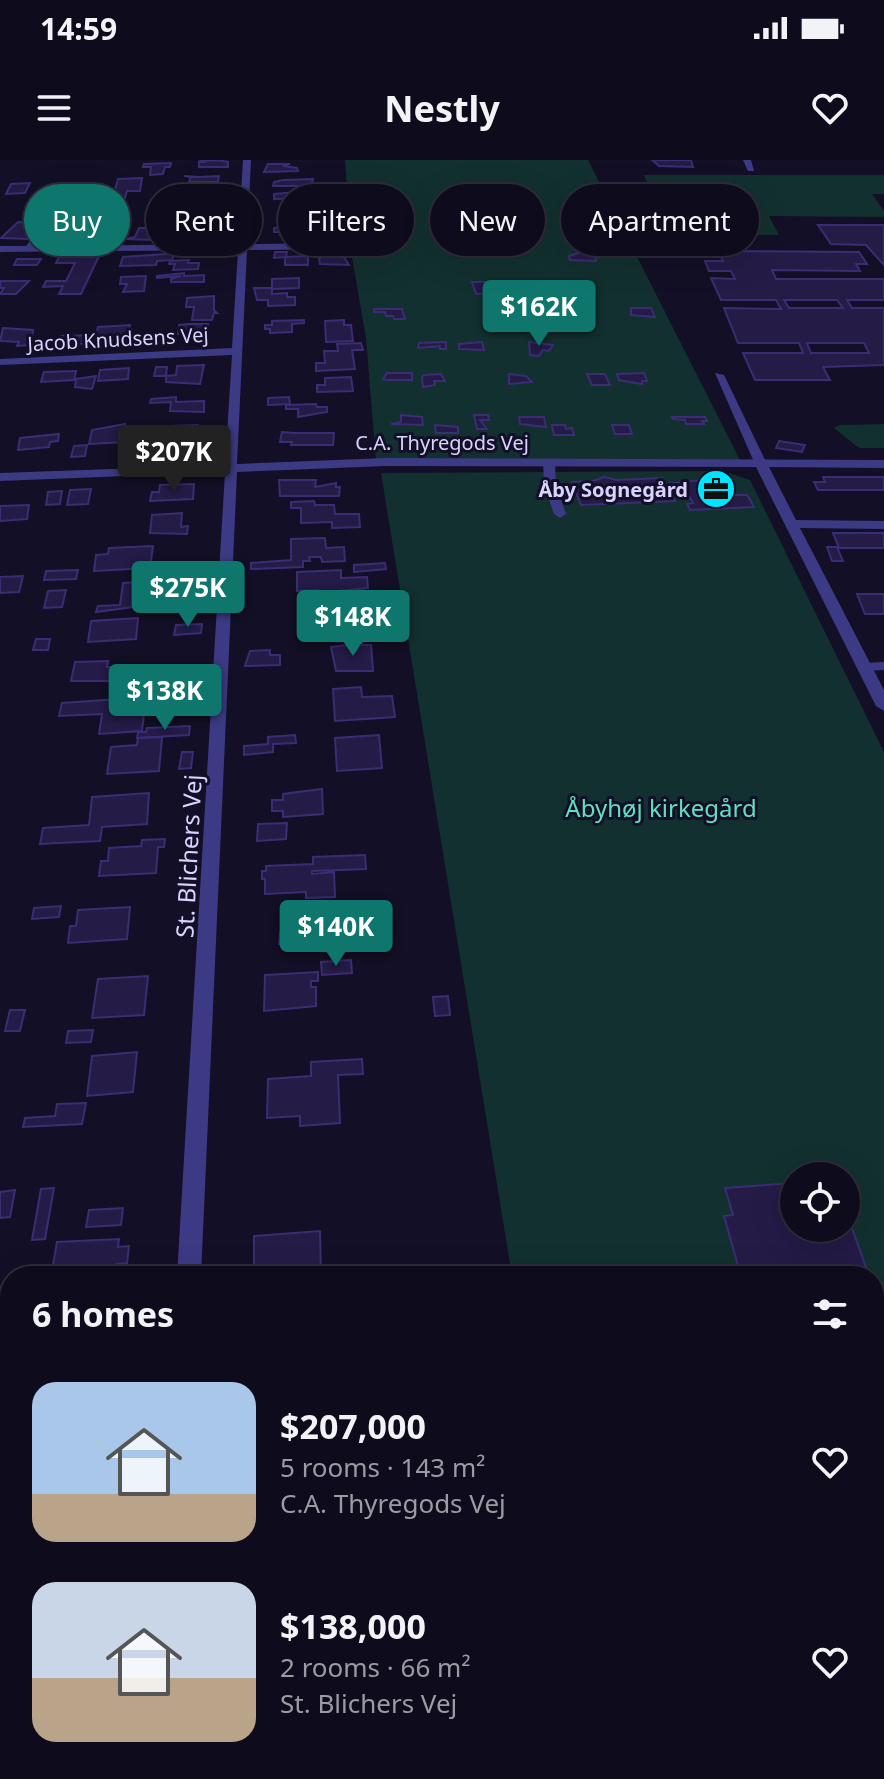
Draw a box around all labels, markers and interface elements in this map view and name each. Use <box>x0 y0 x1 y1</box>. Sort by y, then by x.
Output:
text: 14:59 <box>40 8 117 49</box>
text: Nestly <box>384 84 500 133</box>
icon: menu <box>32 86 76 130</box>
icon: heart <box>808 86 852 130</box>
chip: Buy <box>24 184 130 256</box>
chip: Rent <box>146 184 262 256</box>
chip: Filters <box>278 184 414 256</box>
chip: New <box>430 184 545 256</box>
chip: Apartment <box>561 184 759 256</box>
pin: $162K <box>483 280 595 348</box>
text: $162K <box>501 288 577 324</box>
street label: Jacob Knudsens Vej <box>25 321 209 357</box>
pin: $207K <box>118 425 230 493</box>
street label: C.A. Thyregods Vej <box>355 429 529 456</box>
text: $207K <box>136 433 212 469</box>
office icon: Åby Sognegård <box>695 468 737 510</box>
place label: Åby Sognegård <box>538 476 688 503</box>
pin: $275K <box>132 561 244 629</box>
text: $275K <box>150 569 226 605</box>
pin: $148K <box>297 590 409 658</box>
text: $148K <box>315 598 391 634</box>
pin: $138K <box>109 664 221 732</box>
text: $138K <box>127 672 203 708</box>
street label: St. Blichers Vej <box>167 773 209 939</box>
park label: Åbyhøj kirkegård <box>565 791 757 824</box>
pin: $140K <box>280 900 392 968</box>
text: $140K <box>298 908 374 944</box>
map controls <box>780 1162 860 1242</box>
button: locate <box>780 1162 860 1242</box>
text: 6 homes <box>32 1291 174 1337</box>
icon: filters <box>808 1292 852 1336</box>
text: $207,000 <box>280 1403 426 1449</box>
icon: home <box>96 1414 192 1510</box>
icon: heart <box>808 1440 852 1484</box>
text: 5 rooms · 143 m² <box>280 1449 485 1485</box>
text: C.A. Thyregods Vej <box>280 1485 506 1521</box>
text: $138,000 <box>280 1603 426 1649</box>
icon: home <box>96 1614 192 1710</box>
icon: heart <box>808 1640 852 1684</box>
text: 2 rooms · 66 m² <box>280 1649 470 1685</box>
text: St. Blichers Vej <box>280 1685 457 1721</box>

